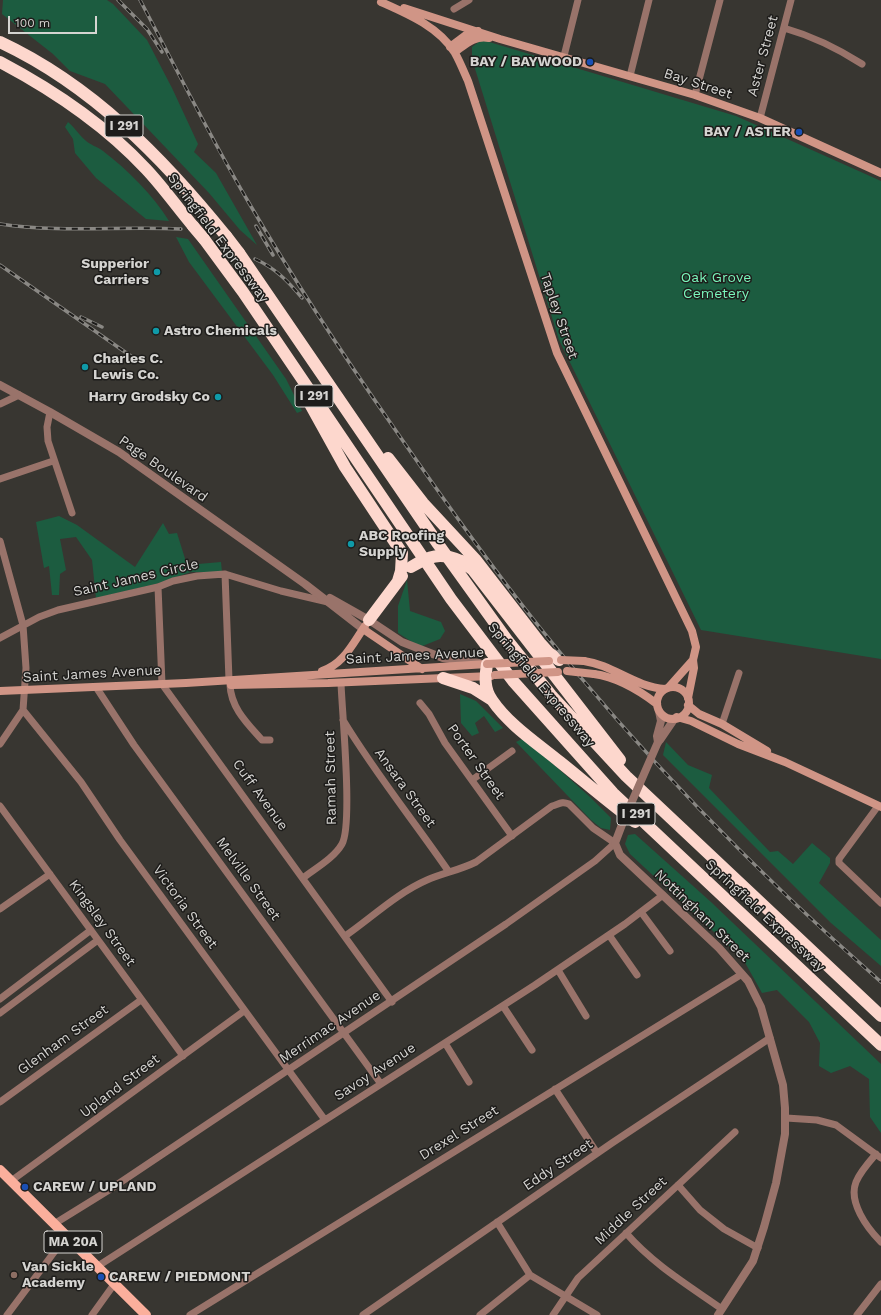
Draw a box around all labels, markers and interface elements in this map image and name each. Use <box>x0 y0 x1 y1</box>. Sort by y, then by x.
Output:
scale bar <box>10 8 99 34</box>
street label: Aster Street <box>744 14 782 98</box>
text: 100 m <box>15 16 50 30</box>
place label: BAY / BAYWOOD <box>470 54 582 70</box>
marker: BAY / BAYWOOD <box>585 57 595 67</box>
street label: Bay Street <box>662 65 734 103</box>
road number: I 291 <box>105 115 143 137</box>
place label: BAY / ASTER <box>704 124 791 140</box>
marker: BAY / ASTER <box>794 127 804 137</box>
street label: Springfield Expressway <box>164 170 272 306</box>
place label: Supperior Carriers <box>81 256 149 288</box>
marker: Supperior Carriers <box>152 267 162 277</box>
park label: Oak Grove Cemetery <box>681 270 751 302</box>
street label: Tapley Street <box>536 271 582 361</box>
place label: Astro Chemicals <box>164 323 277 339</box>
marker: Astro Chemicals <box>151 326 161 336</box>
place label: Charles C. Lewis Co. <box>93 351 163 384</box>
marker: Charles C. Lewis Co. <box>80 362 90 372</box>
road number: I 291 <box>295 385 333 407</box>
place label: Harry Grodsky Co <box>88 389 210 405</box>
marker: Harry Grodsky Co <box>213 392 223 402</box>
street label: Page Boulevard <box>115 432 211 506</box>
place label: ABC Roofing Supply <box>359 528 444 560</box>
marker: ABC Roofing Supply <box>346 539 356 549</box>
street label: Saint James Circle <box>72 555 200 601</box>
street label: Springfield Expressway <box>484 619 598 751</box>
street label: Saint James Avenue <box>345 644 485 668</box>
street label: Saint James Avenue <box>22 662 162 686</box>
street label: Porter Street <box>444 721 508 803</box>
street label: Ramah Street <box>322 731 340 825</box>
street label: Ansara Street <box>371 745 439 831</box>
street label: Cuff Avenue <box>229 756 291 834</box>
road number: I 291 <box>617 803 655 825</box>
street label: Melville Street <box>212 834 284 924</box>
street label: Springfield Expressway <box>702 856 828 976</box>
street label: Victoria Street <box>149 862 221 952</box>
street label: Nottingham Street <box>651 866 753 966</box>
street label: Kingsley Street <box>65 877 139 969</box>
street label: Merrimac Avenue <box>276 987 384 1067</box>
street label: Glenham Street <box>14 1001 112 1079</box>
street label: Savoy Avenue <box>331 1039 419 1105</box>
street label: Upland Street <box>77 1051 163 1121</box>
street label: Drexel Street <box>416 1102 502 1164</box>
street label: Eddy Street <box>520 1136 596 1194</box>
street label: Middle Street <box>591 1173 671 1249</box>
place label: CAREW / UPLAND <box>33 1179 157 1195</box>
marker: CAREW / UPLAND <box>20 1182 30 1192</box>
road number: MA 20A <box>44 1231 102 1253</box>
place label: Van Sickle Academy <box>22 1259 94 1292</box>
place label: CAREW / PIEDMONT <box>109 1269 250 1285</box>
marker: Van Sickle Academy <box>9 1270 19 1280</box>
marker: CAREW / PIEDMONT <box>96 1272 106 1282</box>

